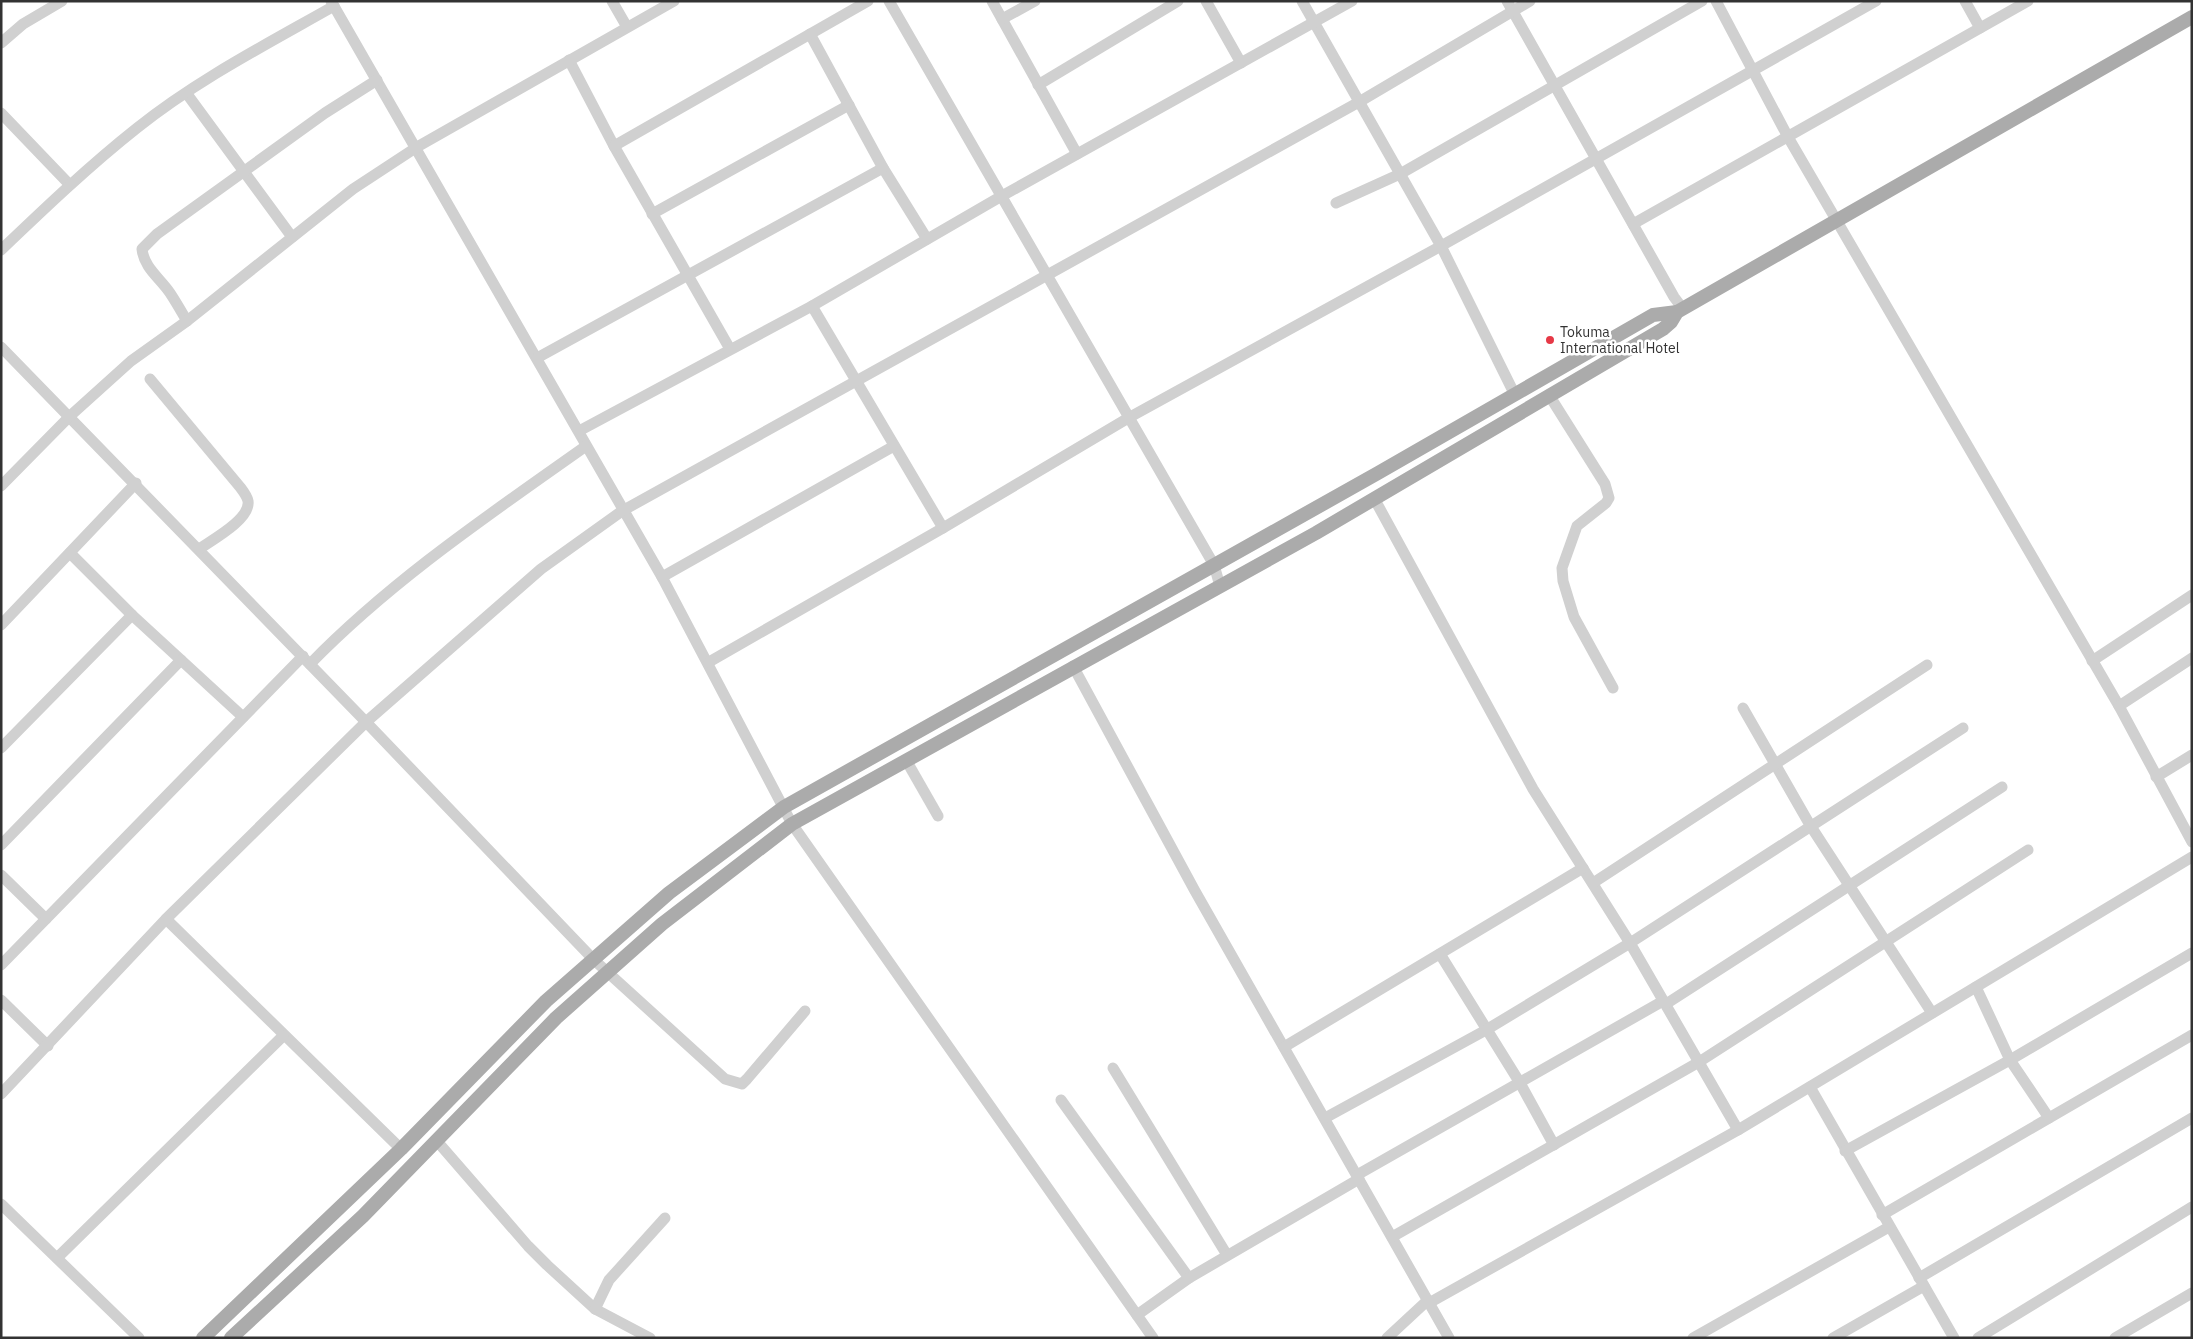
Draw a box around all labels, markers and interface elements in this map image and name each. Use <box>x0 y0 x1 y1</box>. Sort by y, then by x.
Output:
place label: Tokuma International Hotel <box>1560 323 1680 357</box>
marker: Tokuma International Hotel <box>1544 334 1556 346</box>

